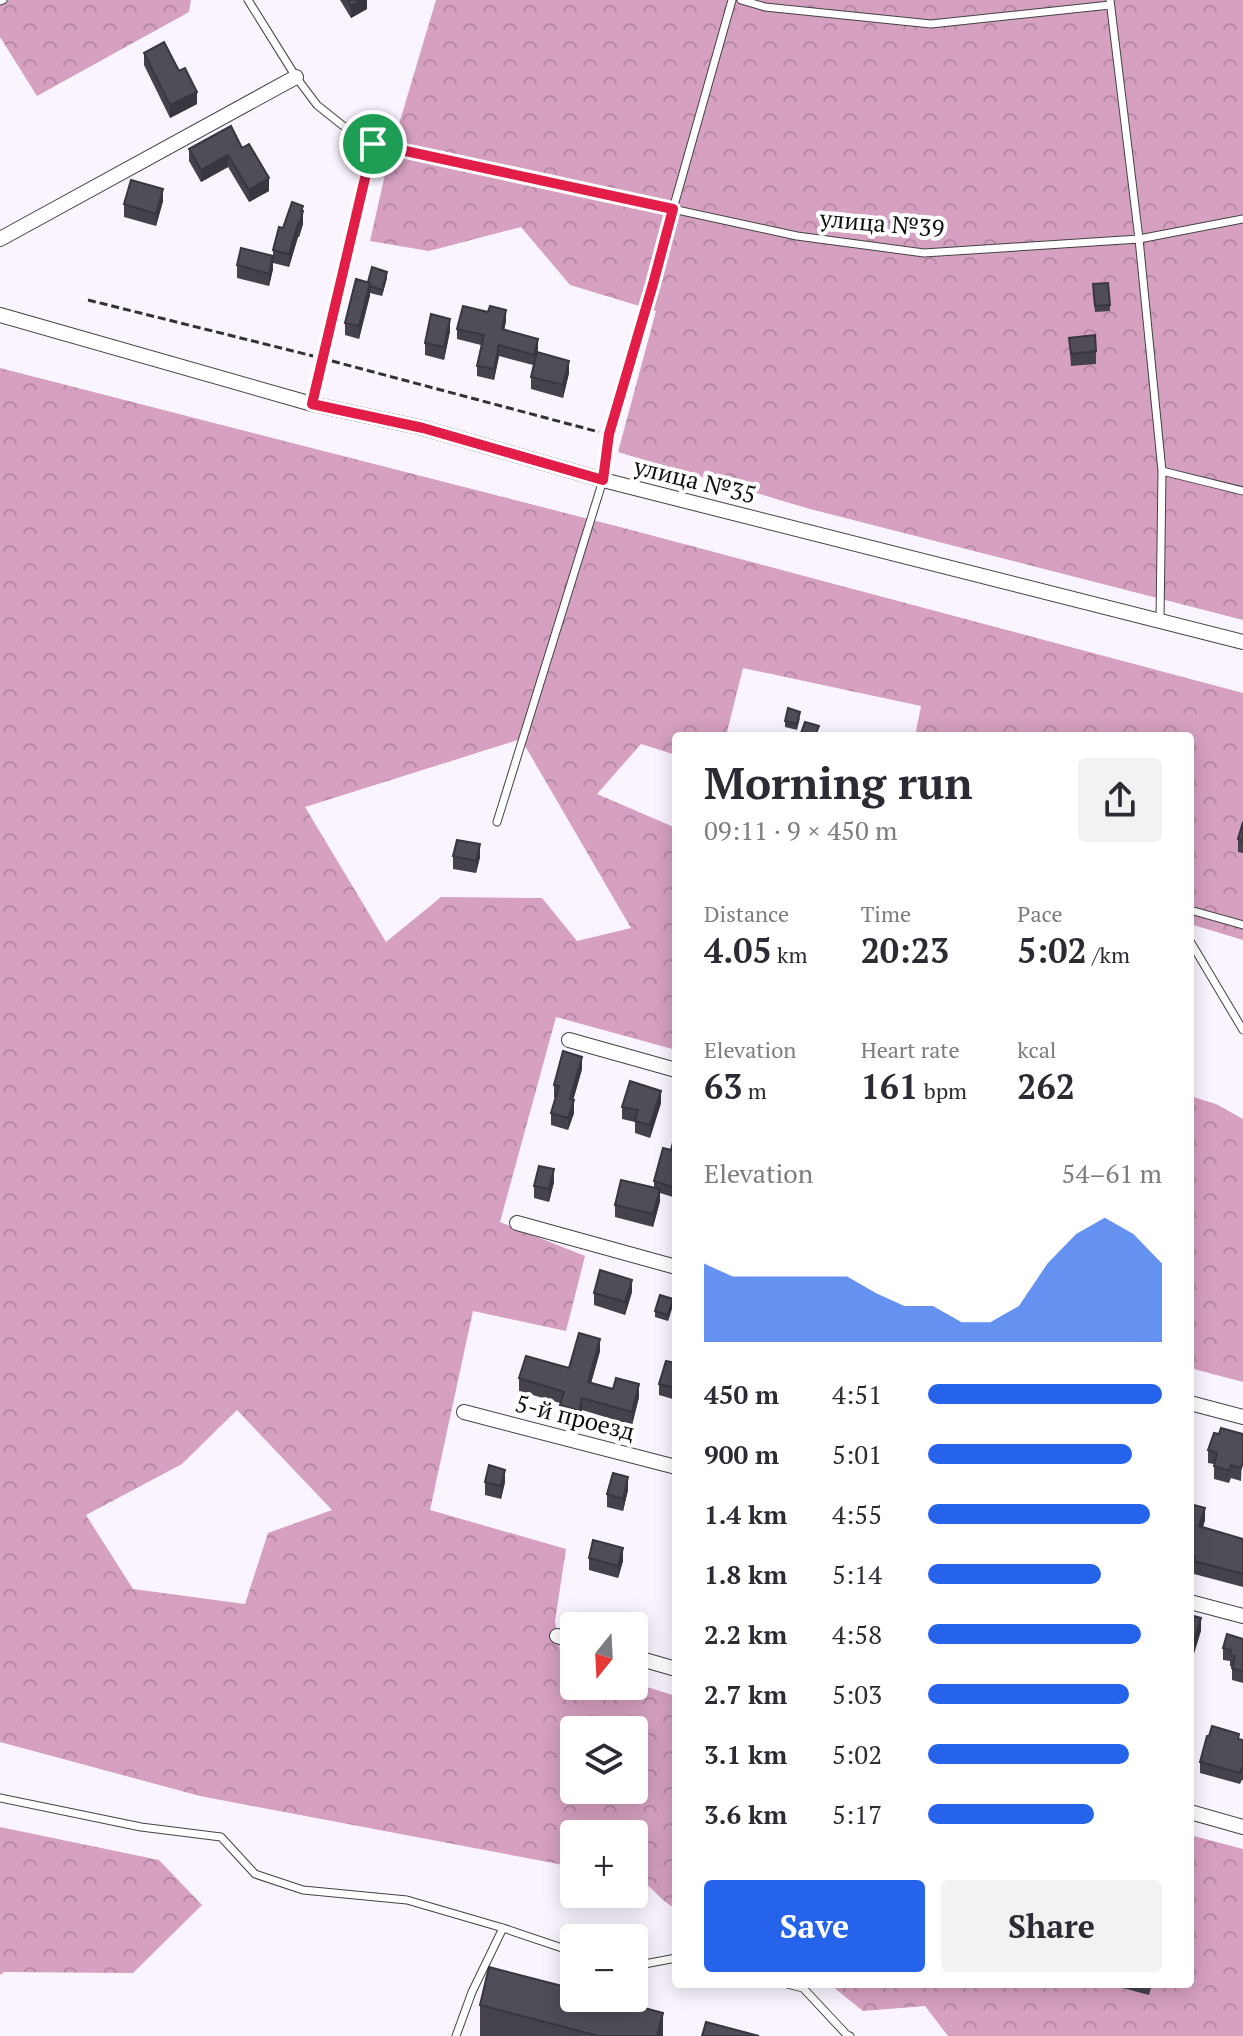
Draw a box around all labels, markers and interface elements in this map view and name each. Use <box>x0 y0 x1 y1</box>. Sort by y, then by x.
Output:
pin <box>339 110 407 178</box>
icon: arrive <box>351 122 395 166</box>
street label: улица №39 <box>818 202 946 244</box>
street label: улица №35 <box>630 449 760 511</box>
text: Morning run <box>704 753 973 812</box>
button: share <box>1078 758 1162 842</box>
text: 09:11 · 9 × 450 m <box>704 813 898 847</box>
text: Distance <box>704 899 789 928</box>
text: Time <box>861 899 911 928</box>
text: Pace <box>1017 899 1062 928</box>
text: 4.05 <box>704 928 772 973</box>
text: 20:23 <box>861 928 949 973</box>
text: 5:02 <box>1017 928 1087 973</box>
text: km <box>772 940 807 969</box>
text: /km <box>1087 940 1130 969</box>
text: Elevation <box>704 1035 796 1064</box>
text: Heart rate <box>861 1035 960 1064</box>
text: kcal <box>1017 1035 1056 1064</box>
text: 63 <box>704 1064 742 1109</box>
text: 161 <box>861 1064 918 1109</box>
text: 262 <box>1017 1064 1075 1109</box>
text: m <box>742 1076 767 1105</box>
text: bpm <box>918 1076 967 1105</box>
text: Elevation <box>704 1156 813 1190</box>
text: 54–61 m <box>1062 1156 1162 1190</box>
text: 450 m <box>704 1377 779 1411</box>
text: 4:51 <box>832 1377 882 1411</box>
street label: 5-й проезд <box>512 1387 639 1447</box>
text: 900 m <box>704 1437 779 1471</box>
text: 5:01 <box>832 1437 882 1471</box>
text: 1.4 km <box>704 1497 787 1531</box>
text: 4:55 <box>832 1497 882 1531</box>
text: 1.8 km <box>704 1557 787 1591</box>
text: 5:14 <box>832 1557 882 1591</box>
north arrow <box>560 1612 648 1700</box>
map controls <box>560 1612 648 2012</box>
text: 2.2 km <box>704 1617 787 1651</box>
text: 4:58 <box>832 1617 882 1651</box>
text: 2.7 km <box>704 1677 787 1711</box>
text: 5:03 <box>832 1677 882 1711</box>
button: layers <box>560 1716 648 1804</box>
text: 3.1 km <box>704 1737 787 1771</box>
text: 5:02 <box>832 1737 882 1771</box>
text: 3.6 km <box>704 1797 787 1831</box>
text: 5:17 <box>832 1797 882 1831</box>
button: + <box>560 1820 648 1908</box>
button: Save <box>704 1880 925 1972</box>
button: Share <box>941 1880 1162 1972</box>
button: − <box>560 1924 648 2012</box>

